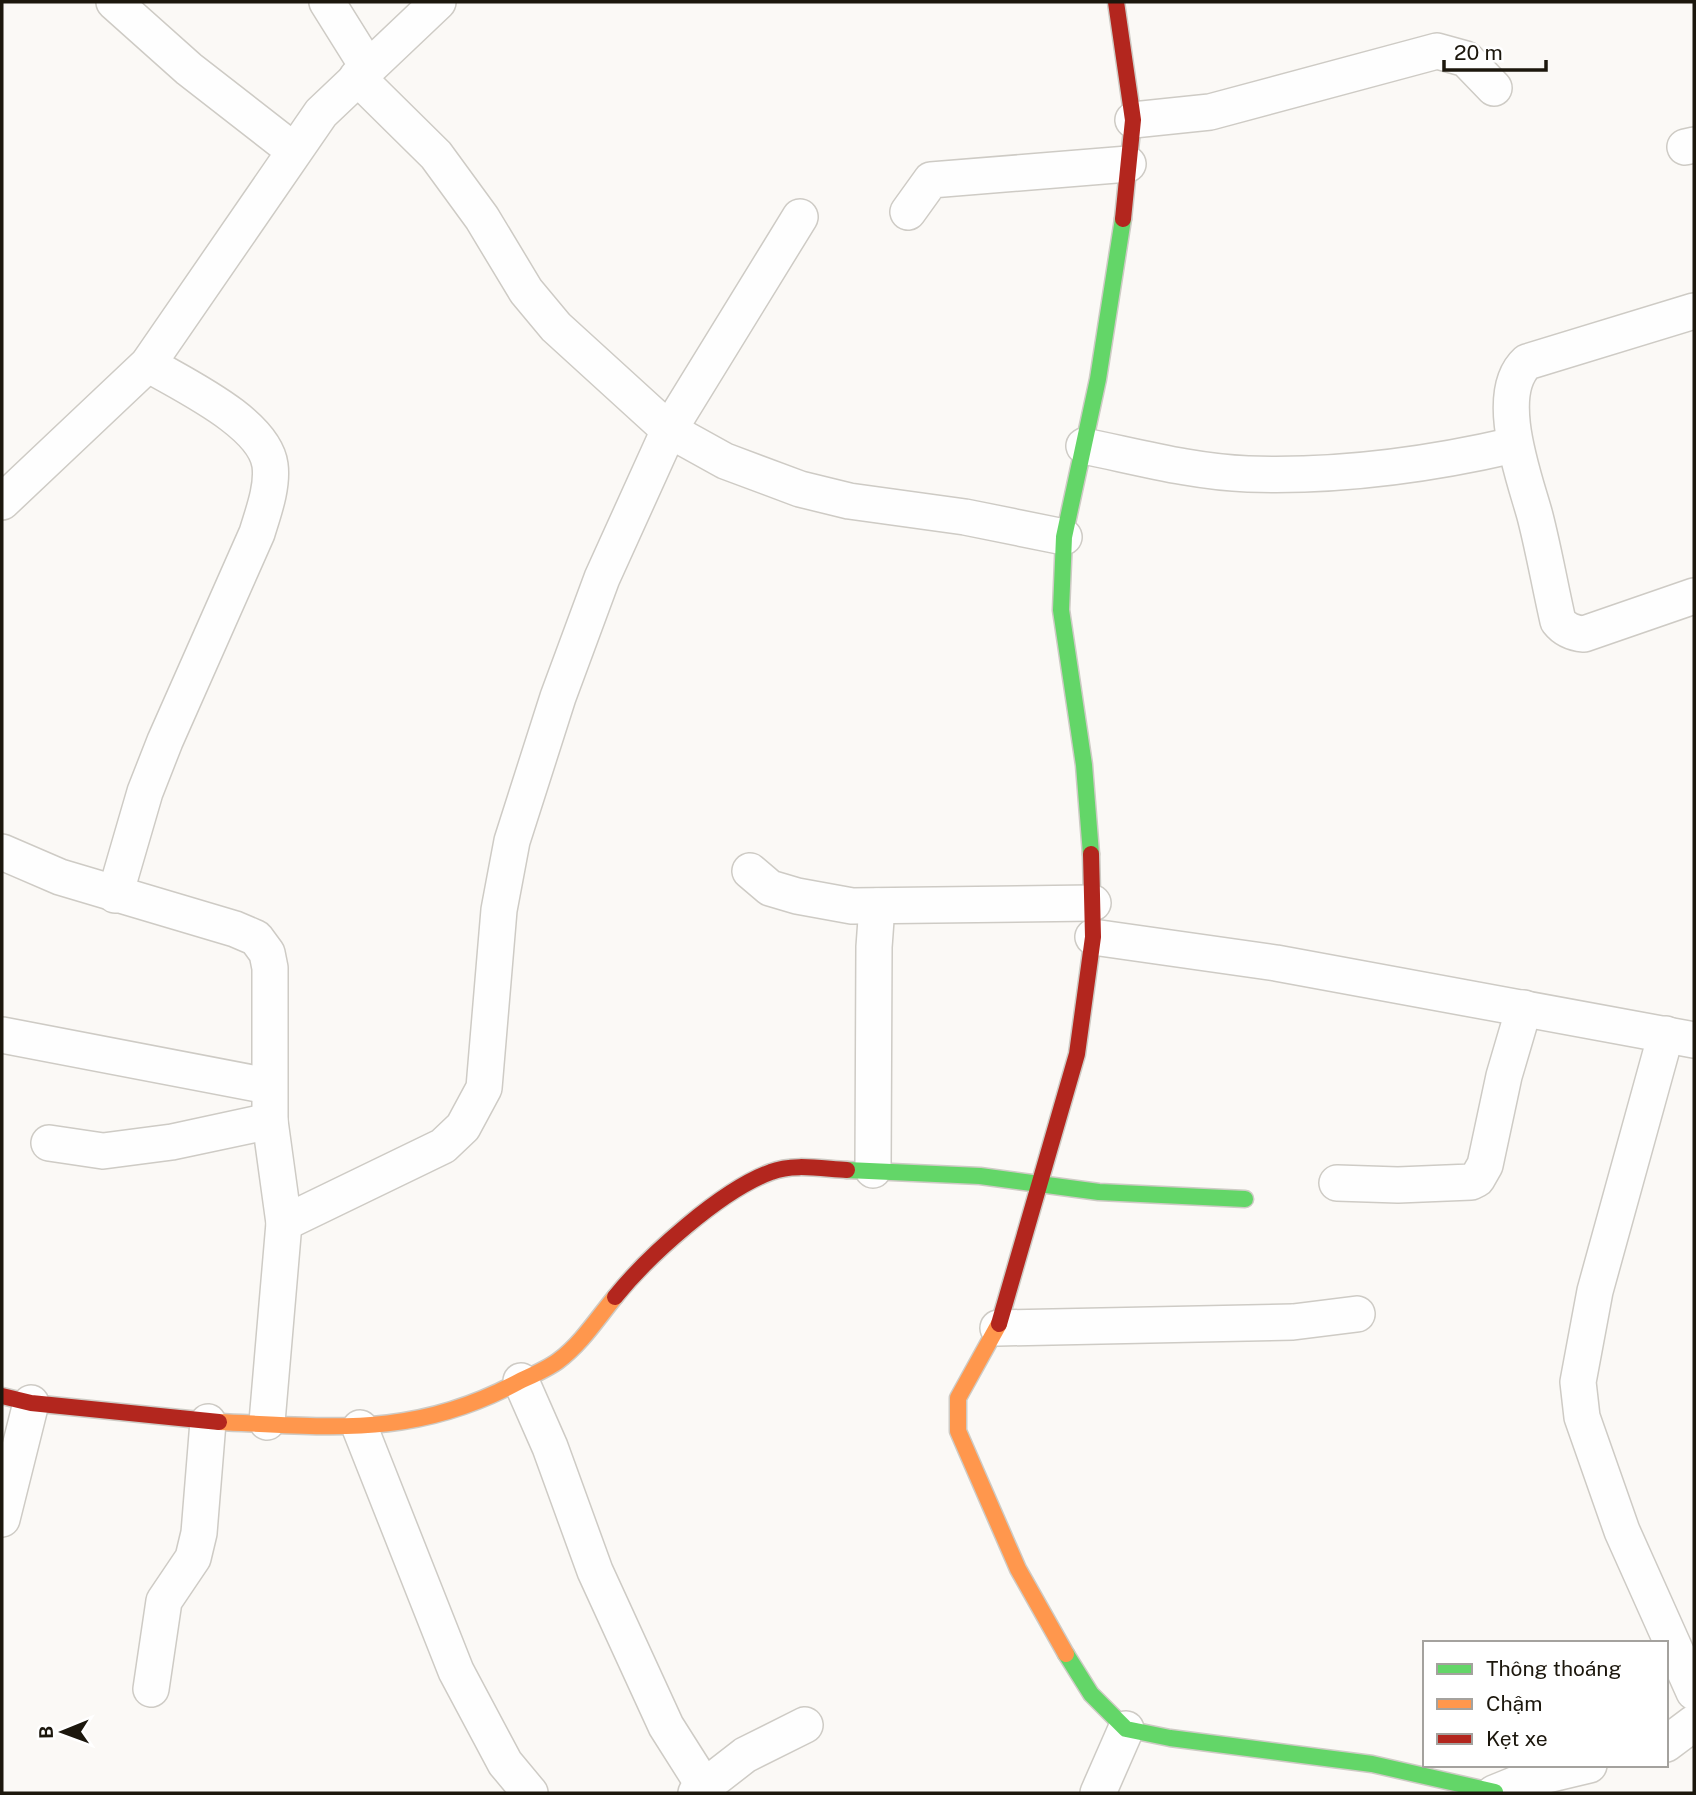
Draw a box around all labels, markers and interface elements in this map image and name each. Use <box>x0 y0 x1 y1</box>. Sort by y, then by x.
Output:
scale bar <box>1444 28 1546 72</box>
text: 20 m <box>1454 40 1503 65</box>
legend <box>1423 1641 1668 1767</box>
text: Thông thoáng <box>1486 1656 1622 1681</box>
text: Chậm <box>1486 1691 1542 1716</box>
north arrow <box>28 1697 98 1767</box>
text: B <box>35 1726 57 1739</box>
text: Kẹt xe <box>1486 1726 1548 1751</box>

